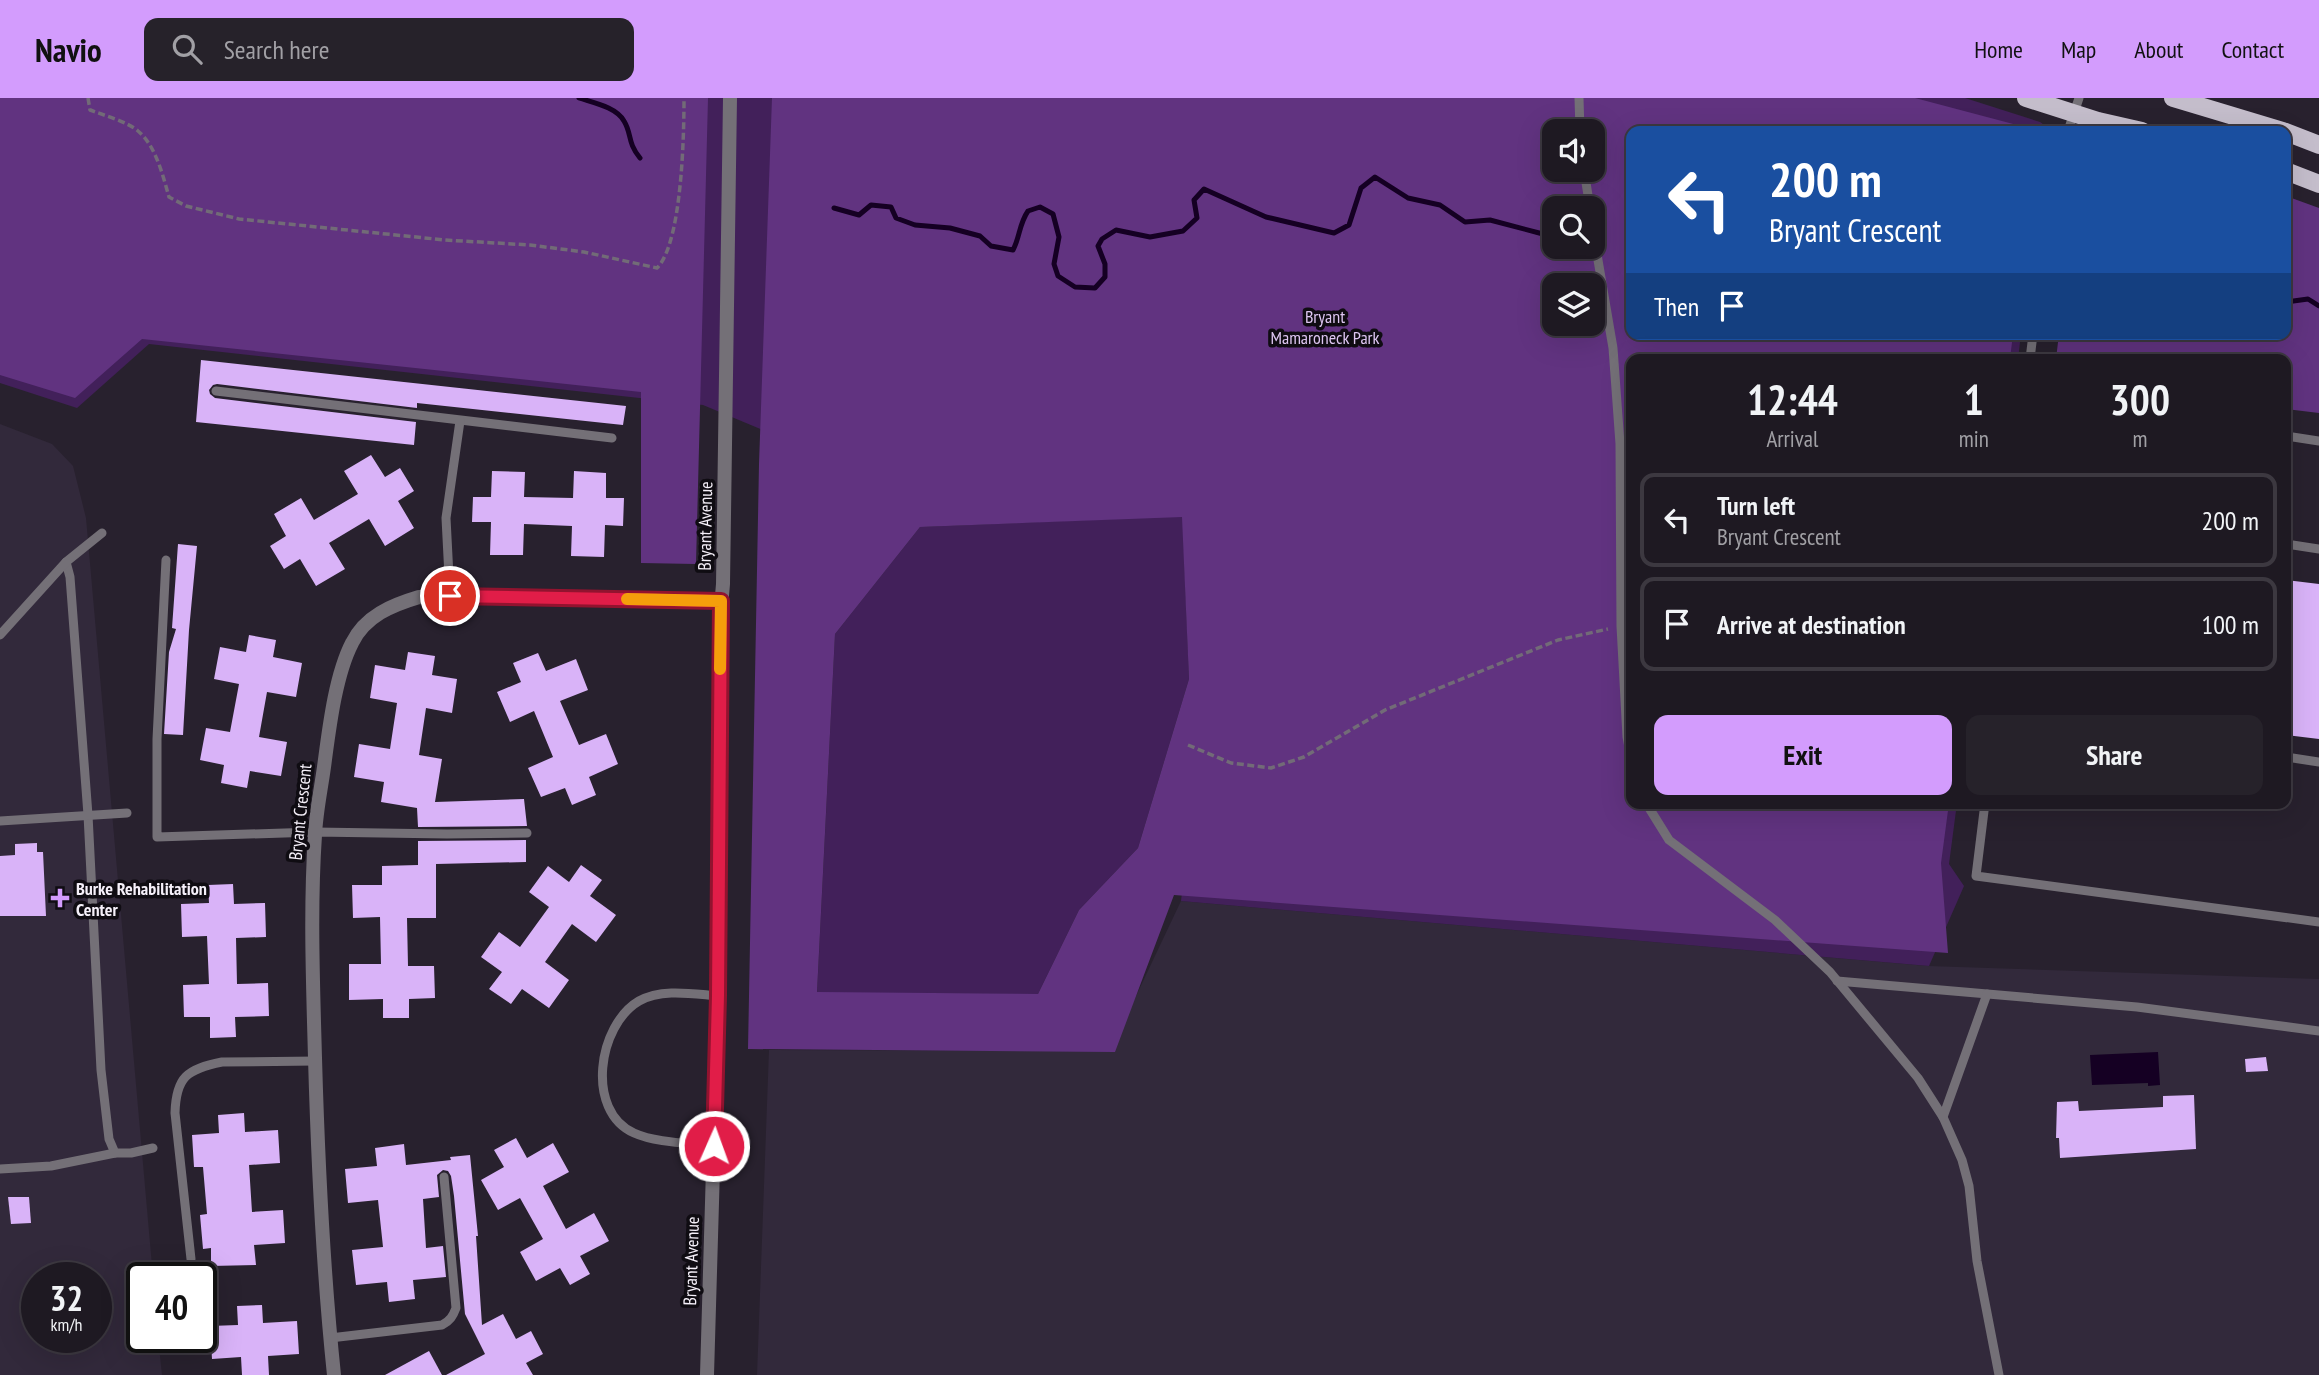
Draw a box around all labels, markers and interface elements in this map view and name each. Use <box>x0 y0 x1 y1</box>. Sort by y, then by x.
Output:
search box <box>144 18 634 81</box>
text: Navio <box>35 28 102 71</box>
icon: search <box>168 30 206 68</box>
text: Search here <box>224 33 329 66</box>
text: Home <box>1974 34 2023 65</box>
text: Map <box>2061 34 2096 65</box>
text: About <box>2134 34 2183 65</box>
text: Contact <box>2221 34 2284 65</box>
map controls <box>1542 119 1605 336</box>
button: sound <box>1542 119 1605 182</box>
text: 200 m <box>1769 147 1882 211</box>
icon: left <box>1654 154 1745 245</box>
button: search <box>1542 196 1605 259</box>
text: Bryant Crescent <box>1769 209 1941 251</box>
button: layers <box>1542 273 1605 336</box>
icon: arrive <box>1713 287 1751 325</box>
text: Then <box>1654 290 1699 323</box>
park label: Bryant Mamaroneck Park <box>1270 305 1380 349</box>
text: 12:44 <box>1747 372 1838 427</box>
text: 1 <box>1964 372 1984 427</box>
text: 300 <box>2110 372 2170 427</box>
text: Arrival <box>1766 424 1818 453</box>
text: min <box>1959 424 1989 453</box>
text: m <box>2132 424 2147 453</box>
street label: Bryant Avenue <box>693 481 717 571</box>
text: Turn left <box>1717 489 1795 522</box>
icon: left <box>1658 501 1696 539</box>
text: 200 m <box>2201 504 2259 537</box>
text: Bryant Crescent <box>1717 522 1841 551</box>
pin <box>420 566 480 626</box>
icon: arrive <box>431 577 469 615</box>
icon: arrive <box>1658 605 1696 643</box>
text: Arrive at destination <box>1717 608 1906 641</box>
text: 100 m <box>2201 608 2259 641</box>
button: Exit <box>1654 715 1952 795</box>
button: Share <box>1966 715 2263 795</box>
street label: Bryant Crescent <box>283 763 317 861</box>
place label: Burke Rehabilitation Center <box>76 877 207 921</box>
marker: Burke Rehabilitation Center <box>50 888 70 908</box>
position arrow <box>677 1109 751 1183</box>
street label: Bryant Avenue <box>678 1216 704 1306</box>
speed limit sign: 40 <box>126 1262 217 1353</box>
text: 32 <box>50 1275 83 1321</box>
text: km/h <box>51 1313 82 1336</box>

